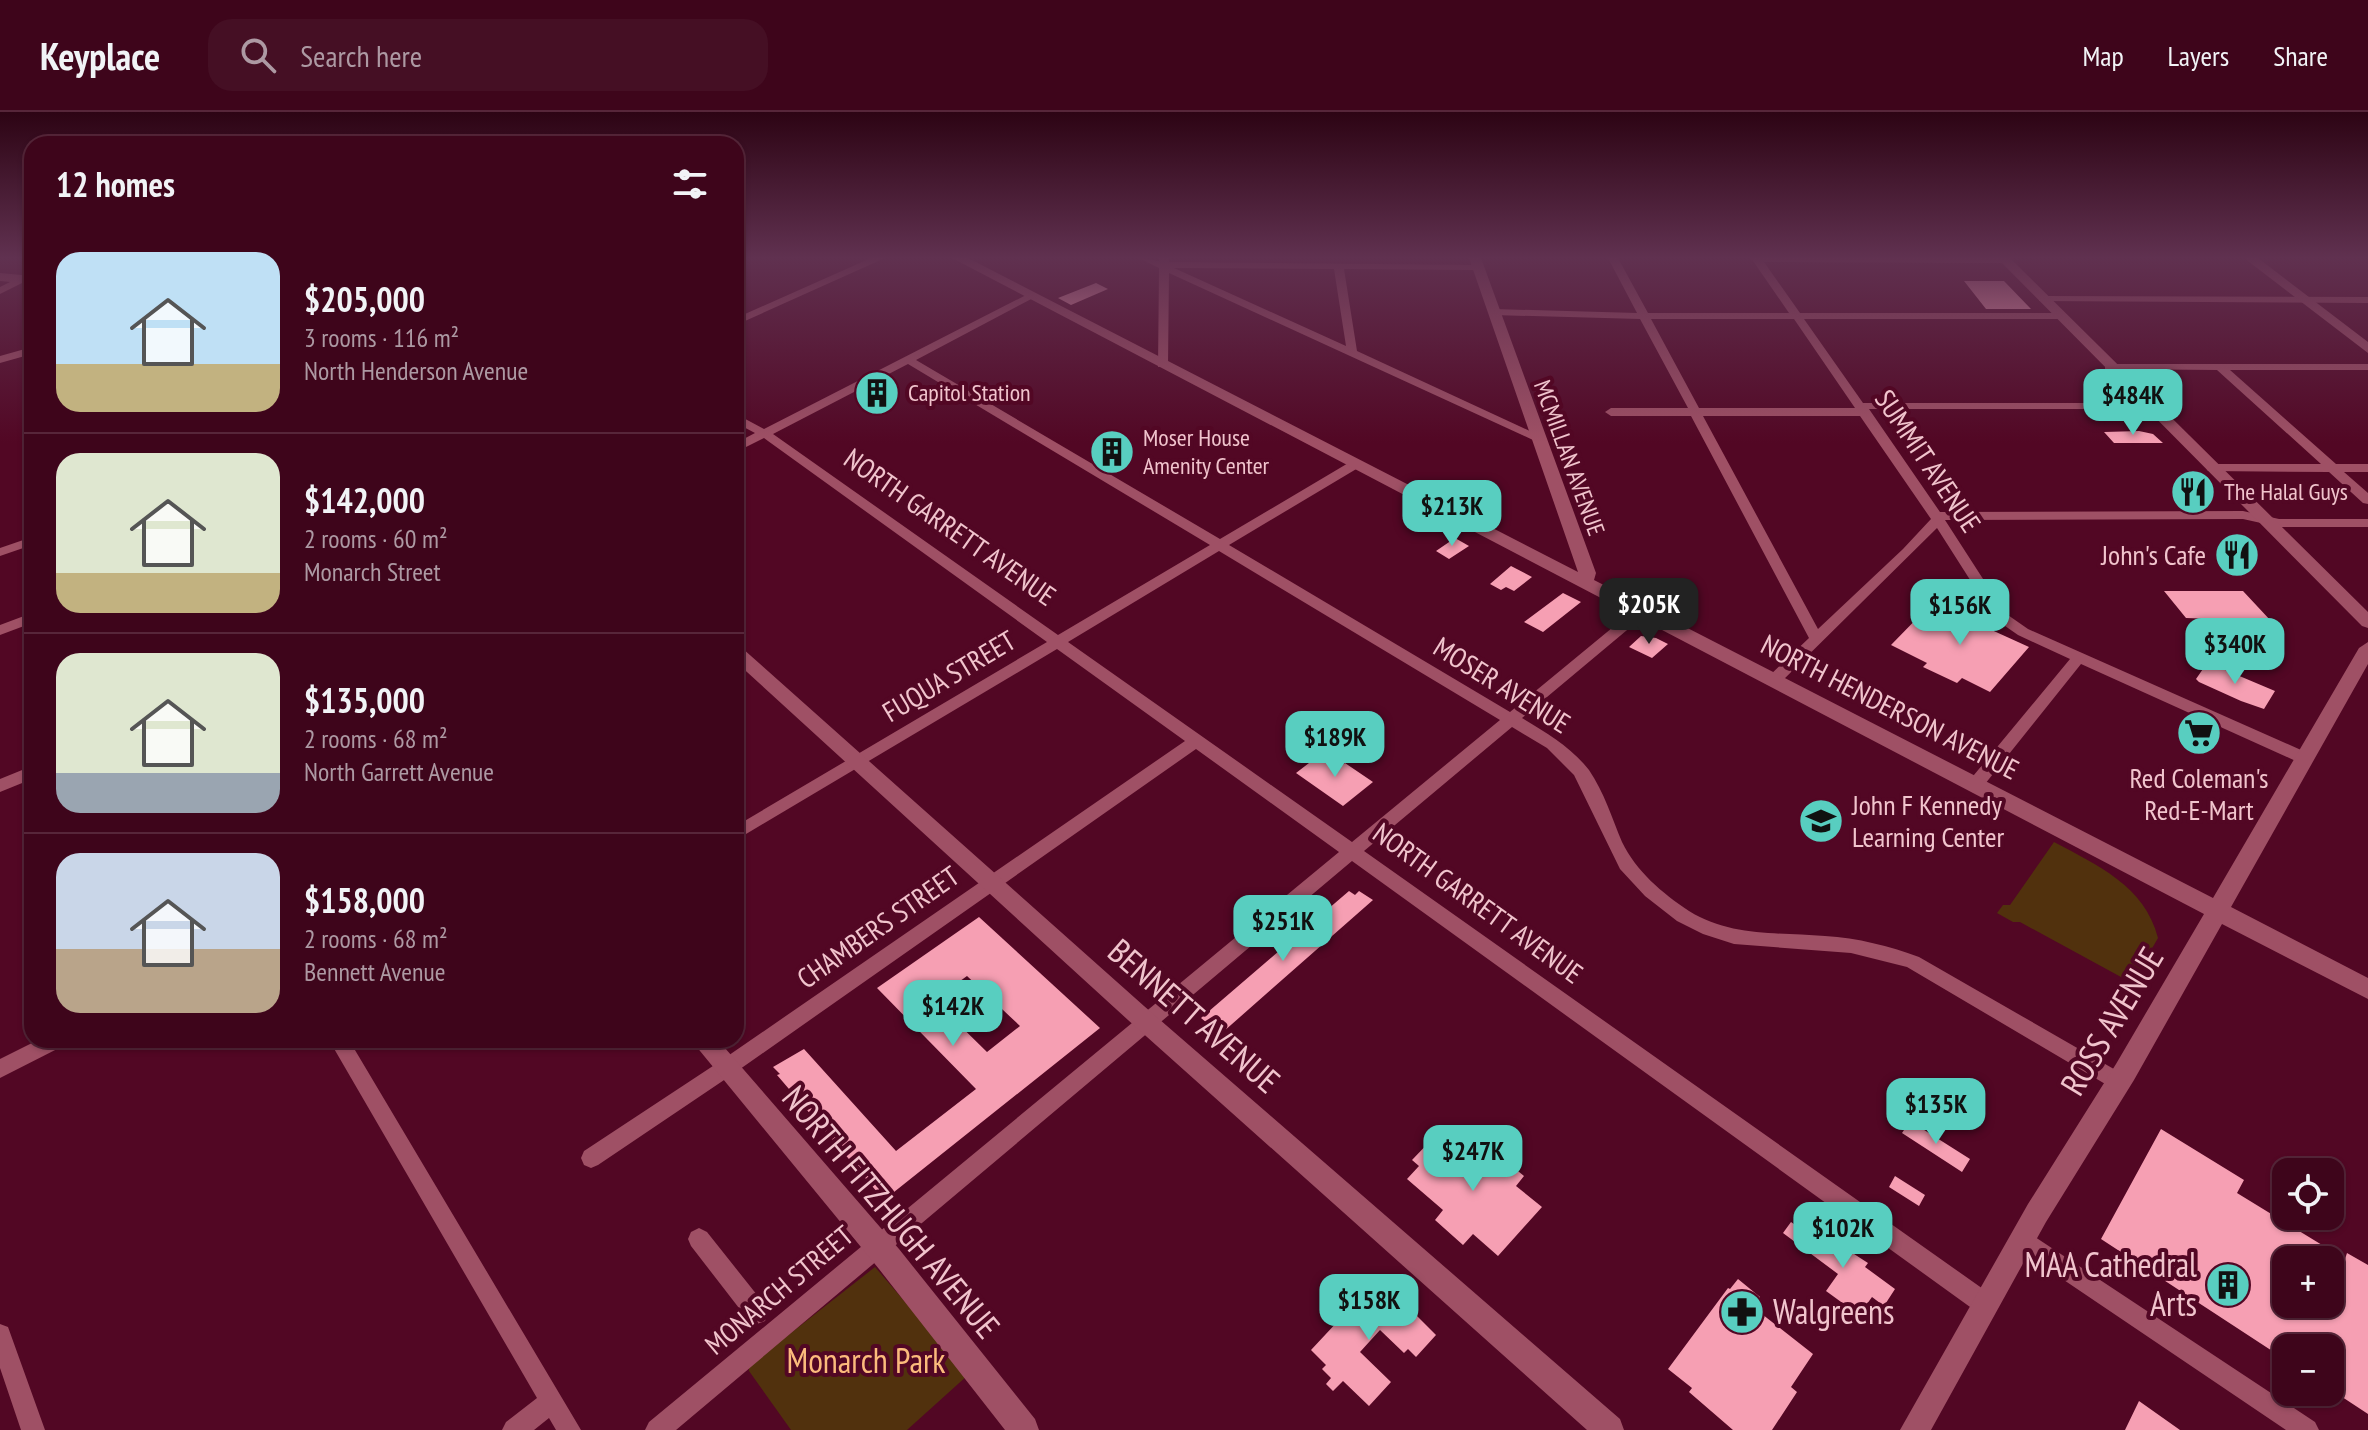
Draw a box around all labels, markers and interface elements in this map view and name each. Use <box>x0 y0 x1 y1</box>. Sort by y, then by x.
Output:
search box <box>208 19 768 91</box>
text: Keyplace <box>40 31 160 80</box>
icon: search <box>236 33 280 77</box>
text: Search here <box>300 36 422 75</box>
text: Map <box>2082 37 2124 74</box>
text: Layers <box>2168 37 2229 74</box>
text: Share <box>2273 37 2328 74</box>
text: 12 homes <box>56 162 175 206</box>
icon: filters <box>668 162 712 206</box>
text: $205,000 <box>304 277 425 321</box>
icon: home <box>120 284 216 380</box>
text: 3 rooms · 116 m² <box>304 321 459 354</box>
text: North Henderson Avenue <box>304 354 528 387</box>
building icon: Capitol Station <box>853 369 901 417</box>
pin: $484K <box>2077 369 2189 437</box>
street label: MCMILLAN AVENUE <box>1527 376 1612 540</box>
place label: Capitol Station <box>908 377 1031 408</box>
text: $484K <box>2101 378 2165 411</box>
street label: SUMMIT AVENUE <box>1867 382 1990 539</box>
place label: Moser House Amenity Center <box>1143 422 1270 481</box>
building icon: Moser House Amenity Center <box>1088 428 1136 476</box>
street label: NORTH GARRETT AVENUE <box>837 440 1064 614</box>
restaurant icon: The Halal Guys <box>2169 468 2217 516</box>
place label: The Halal Guys <box>2224 476 2348 507</box>
text: $142,000 <box>304 478 425 522</box>
pin: $213K <box>1396 480 1508 548</box>
icon: home <box>120 485 216 581</box>
text: $213K <box>1420 489 1484 522</box>
text: 2 rooms · 60 m² <box>304 522 448 555</box>
restaurant icon: John's Cafe <box>2213 531 2261 579</box>
place label: John's Cafe <box>2100 536 2206 573</box>
text: Monarch Street <box>304 555 441 588</box>
pin: $205K <box>1593 578 1705 646</box>
pin: $156K <box>1904 579 2016 647</box>
text: $205K <box>1617 587 1681 620</box>
text: $156K <box>1928 588 1992 621</box>
pin: $340K <box>2179 618 2291 686</box>
street label: FUQUA STREET <box>875 621 1022 730</box>
street label: NORTH HENDERSON AVENUE <box>1755 625 2025 788</box>
text: $340K <box>2203 627 2267 660</box>
street label: MOSER AVENUE <box>1427 628 1578 741</box>
text: $135,000 <box>304 678 425 722</box>
icon: home <box>120 685 216 781</box>
supermarket icon: Red Coleman's Red-E-Mart <box>2175 709 2223 757</box>
pin: $189K <box>1279 711 1391 779</box>
text: $189K <box>1303 720 1367 753</box>
text: 2 rooms · 68 m² <box>304 722 448 755</box>
text: North Garrett Avenue <box>304 755 494 788</box>
place label: Red Coleman's Red-E-Mart <box>2130 759 2269 828</box>
place label: John F Kennedy Learning Center <box>1851 786 2004 855</box>
school or university icon: John F Kennedy Learning Center <box>1797 797 1845 845</box>
street label: NORTH GARRETT AVENUE <box>1366 814 1591 991</box>
street label: CHAMBERS STREET <box>789 857 967 996</box>
text: $158,000 <box>304 878 425 922</box>
icon: home <box>120 885 216 981</box>
pin: $251K <box>1227 895 1339 963</box>
text: $251K <box>1251 904 1315 937</box>
text: 2 rooms · 68 m² <box>304 922 448 955</box>
street label: BENNETT AVENUE <box>1100 929 1290 1102</box>
street label: ROSS AVENUE <box>2050 938 2173 1103</box>
text: Bennett Avenue <box>304 955 445 988</box>
pin: $142K <box>897 980 1009 1048</box>
text: $142K <box>921 989 985 1022</box>
street label: NORTH FITZHUGH AVENUE <box>773 1076 1010 1347</box>
pin: $135K <box>1880 1078 1992 1146</box>
text: $135K <box>1904 1087 1968 1120</box>
pin: $247K <box>1417 1125 1529 1193</box>
text: $247K <box>1441 1134 1505 1167</box>
map controls <box>2272 1158 2344 1406</box>
button: locate <box>2272 1158 2344 1230</box>
pin: $102K <box>1787 1202 1899 1270</box>
text: $102K <box>1811 1211 1875 1244</box>
street label: MONARCH STREET <box>697 1217 861 1362</box>
place label: MAA Cathedral Arts <box>2024 1242 2197 1325</box>
button: + <box>2272 1246 2344 1318</box>
building icon: MAA Cathedral Arts <box>2204 1261 2252 1309</box>
pin: $158K <box>1313 1274 1425 1342</box>
text: $158K <box>1337 1283 1401 1316</box>
pharmacy icon: Walgreens <box>1718 1288 1766 1336</box>
place label: Walgreens <box>1773 1289 1894 1333</box>
button: − <box>2272 1334 2344 1406</box>
park label: Monarch Park <box>787 1338 945 1382</box>

